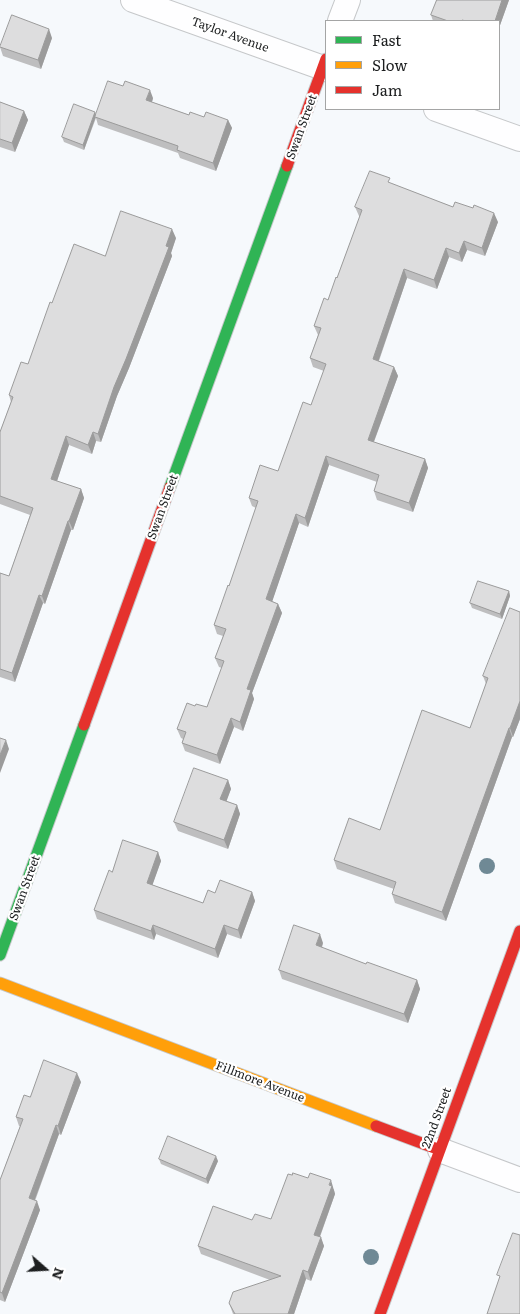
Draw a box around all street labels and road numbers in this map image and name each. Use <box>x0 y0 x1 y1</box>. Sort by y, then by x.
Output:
street label: Taylor Avenue <box>189 14 271 56</box>
street label: Swan Street <box>284 92 320 162</box>
street label: Swan Street <box>145 472 181 542</box>
street label: Swan Street <box>7 853 43 923</box>
street label: Fillmore Avenue <box>213 1058 307 1106</box>
street label: 22nd Street <box>419 1085 455 1151</box>

